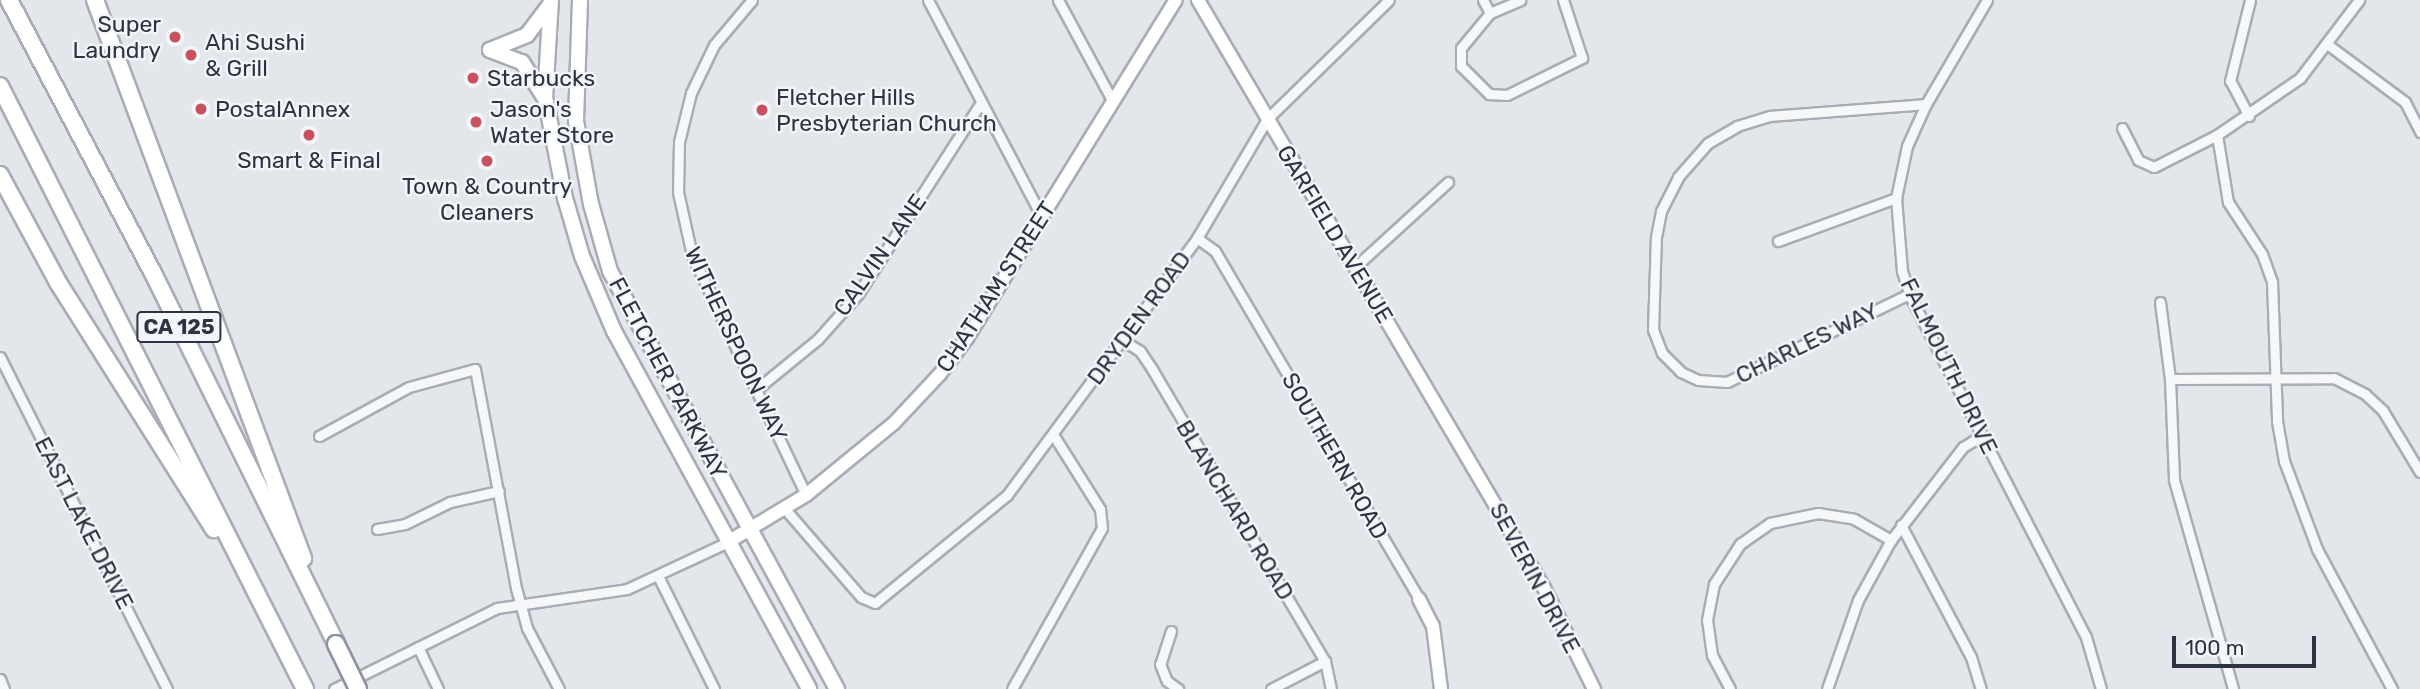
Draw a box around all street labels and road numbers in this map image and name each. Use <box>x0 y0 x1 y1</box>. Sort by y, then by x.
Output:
street label: GARFIELD AVENUE <box>1271 140 1399 328</box>
street label: CALVIN LANE <box>828 189 932 321</box>
street label: CHATHAM STREET <box>930 196 1062 378</box>
street label: WITHERSPOON WAY <box>679 242 793 446</box>
street label: DRYDEN ROAD <box>1081 246 1197 390</box>
street label: FLETCHER PARKWAY <box>603 273 733 483</box>
street label: FALMOUTH DRIVE <box>1894 274 2004 458</box>
street label: CHARLES WAY <box>1731 297 1883 389</box>
road number: CA 125 <box>135 310 223 344</box>
street label: SOUTHERN ROAD <box>1276 368 1394 544</box>
street label: BLANCHARD ROAD <box>1170 415 1300 605</box>
street label: EAST LAKE DRIVE <box>29 432 139 614</box>
street label: SEVERIN DRIVE <box>1484 498 1586 658</box>

